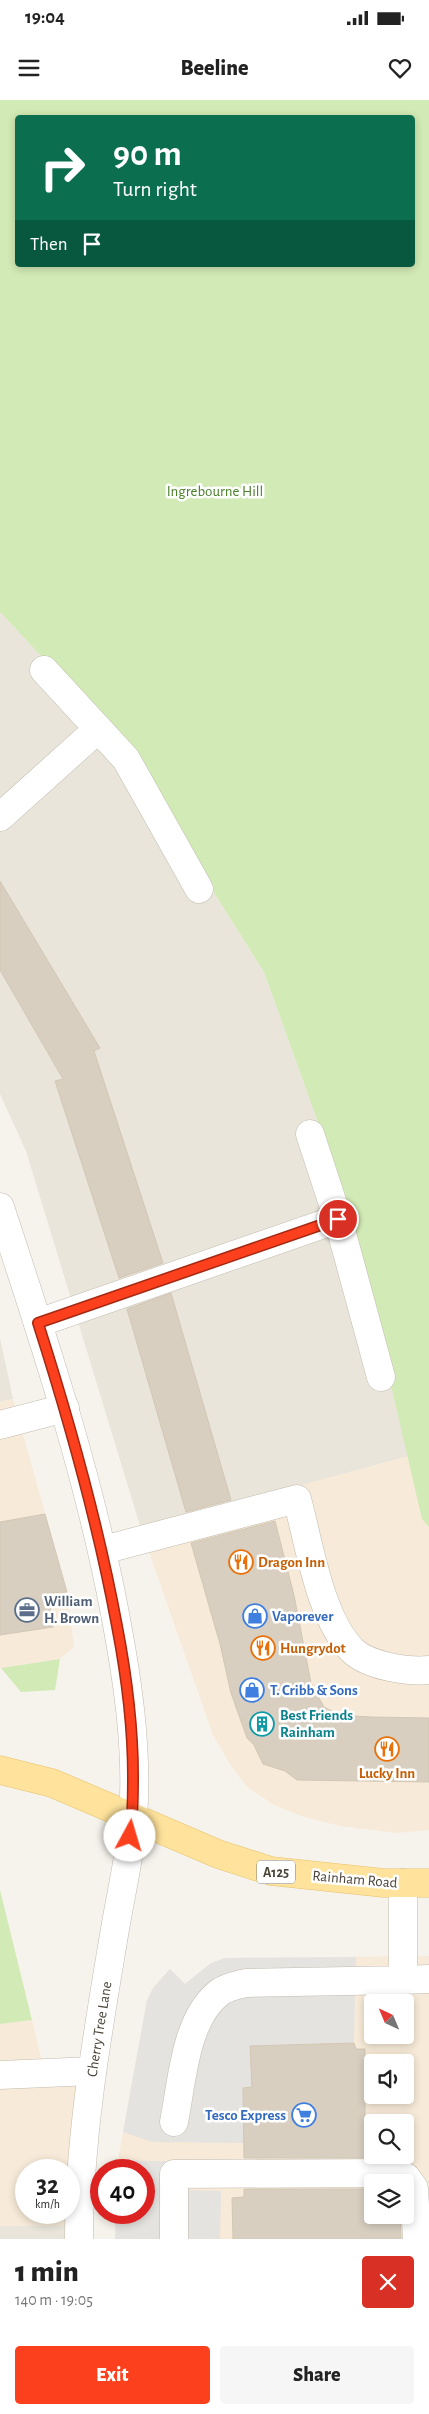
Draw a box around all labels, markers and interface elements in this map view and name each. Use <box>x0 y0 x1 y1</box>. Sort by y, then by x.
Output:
text: 19:04 <box>25 8 65 27</box>
icon: menu <box>15 54 43 82</box>
icon: heart <box>386 54 414 82</box>
text: Beeline <box>180 57 249 79</box>
icon: right <box>30 135 95 200</box>
text: 90 m <box>113 137 182 172</box>
text: Turn right <box>113 178 197 200</box>
icon: arrive <box>78 230 106 258</box>
text: Then <box>30 235 68 254</box>
park label: Ingrebourne Hill <box>167 484 263 499</box>
pin <box>317 1198 359 1240</box>
icon: arrive <box>324 1205 352 1233</box>
restaurant icon: Dragon Inn <box>228 1549 254 1575</box>
place label: Dragon Inn <box>258 1555 325 1570</box>
place label: William H. Brown <box>44 1594 99 1626</box>
office icon: William H. Brown <box>14 1597 40 1623</box>
shop icon: Vaporever <box>242 1603 268 1629</box>
place label: Vaporever <box>272 1609 334 1624</box>
restaurant icon: Hungrydot <box>250 1635 276 1661</box>
place label: Hungrydot <box>280 1641 346 1656</box>
shop icon: T. Cribb & Sons <box>239 1677 265 1703</box>
place label: T. Cribb & Sons <box>270 1683 358 1698</box>
place label: Best Friends Rainham <box>280 1708 353 1740</box>
building icon: Best Friends Rainham <box>249 1711 275 1737</box>
restaurant icon: Lucky Inn <box>374 1736 400 1762</box>
place label: Lucky Inn <box>359 1766 415 1781</box>
position arrow <box>103 1809 155 1861</box>
road number: A125 <box>257 1860 295 1884</box>
street label: Rainham Road <box>312 1868 398 1891</box>
street label: Cherry Tree Lane <box>85 1980 114 2078</box>
north arrow <box>364 1994 414 2044</box>
map controls <box>364 1994 414 2224</box>
button: sound <box>364 2054 414 2104</box>
supermarket icon: Tesco Express <box>291 2102 317 2128</box>
place label: Tesco Express <box>205 2108 286 2123</box>
button: search <box>364 2114 414 2164</box>
speed limit sign: 40 <box>90 2159 155 2224</box>
text: 32 <box>36 2173 59 2198</box>
button: layers <box>364 2174 414 2224</box>
text: km/h <box>35 2198 60 2210</box>
button: close <box>362 2256 414 2308</box>
text: 1 min <box>15 2257 79 2287</box>
text: 140 m · 19:05 <box>15 2292 93 2308</box>
button: Exit <box>15 2346 210 2404</box>
button: Share <box>220 2346 414 2404</box>

